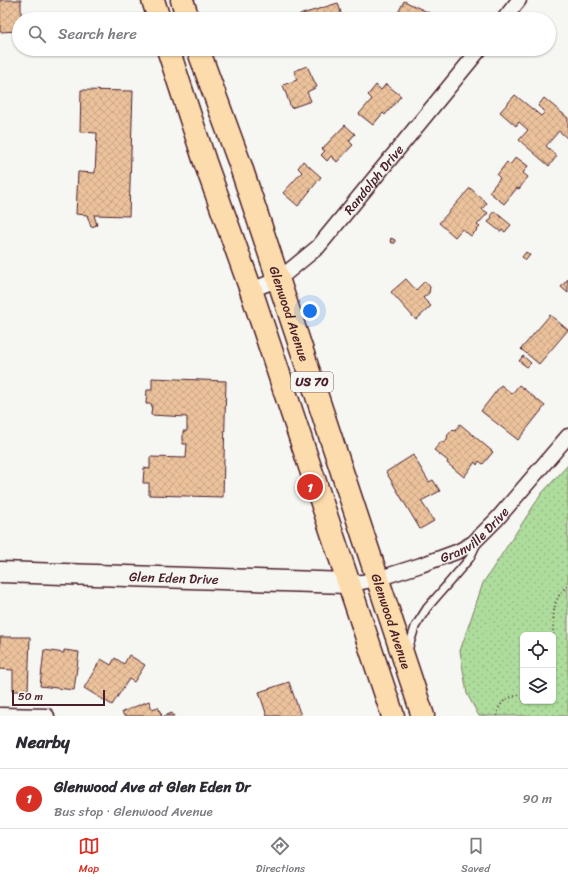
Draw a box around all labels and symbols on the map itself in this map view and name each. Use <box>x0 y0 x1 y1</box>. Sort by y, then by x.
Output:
street label: Randolph Drive <box>338 139 409 220</box>
street label: Glenwood Avenue <box>263 263 316 364</box>
your location <box>300 301 320 321</box>
road number: US 70 <box>291 372 333 392</box>
pin: 1 <box>297 472 323 502</box>
street label: Granville Drive <box>437 501 515 569</box>
street label: Glen Eden Drive <box>129 565 219 590</box>
street label: Glenwood Avenue <box>365 570 418 672</box>
scale bar <box>12 688 105 707</box>

